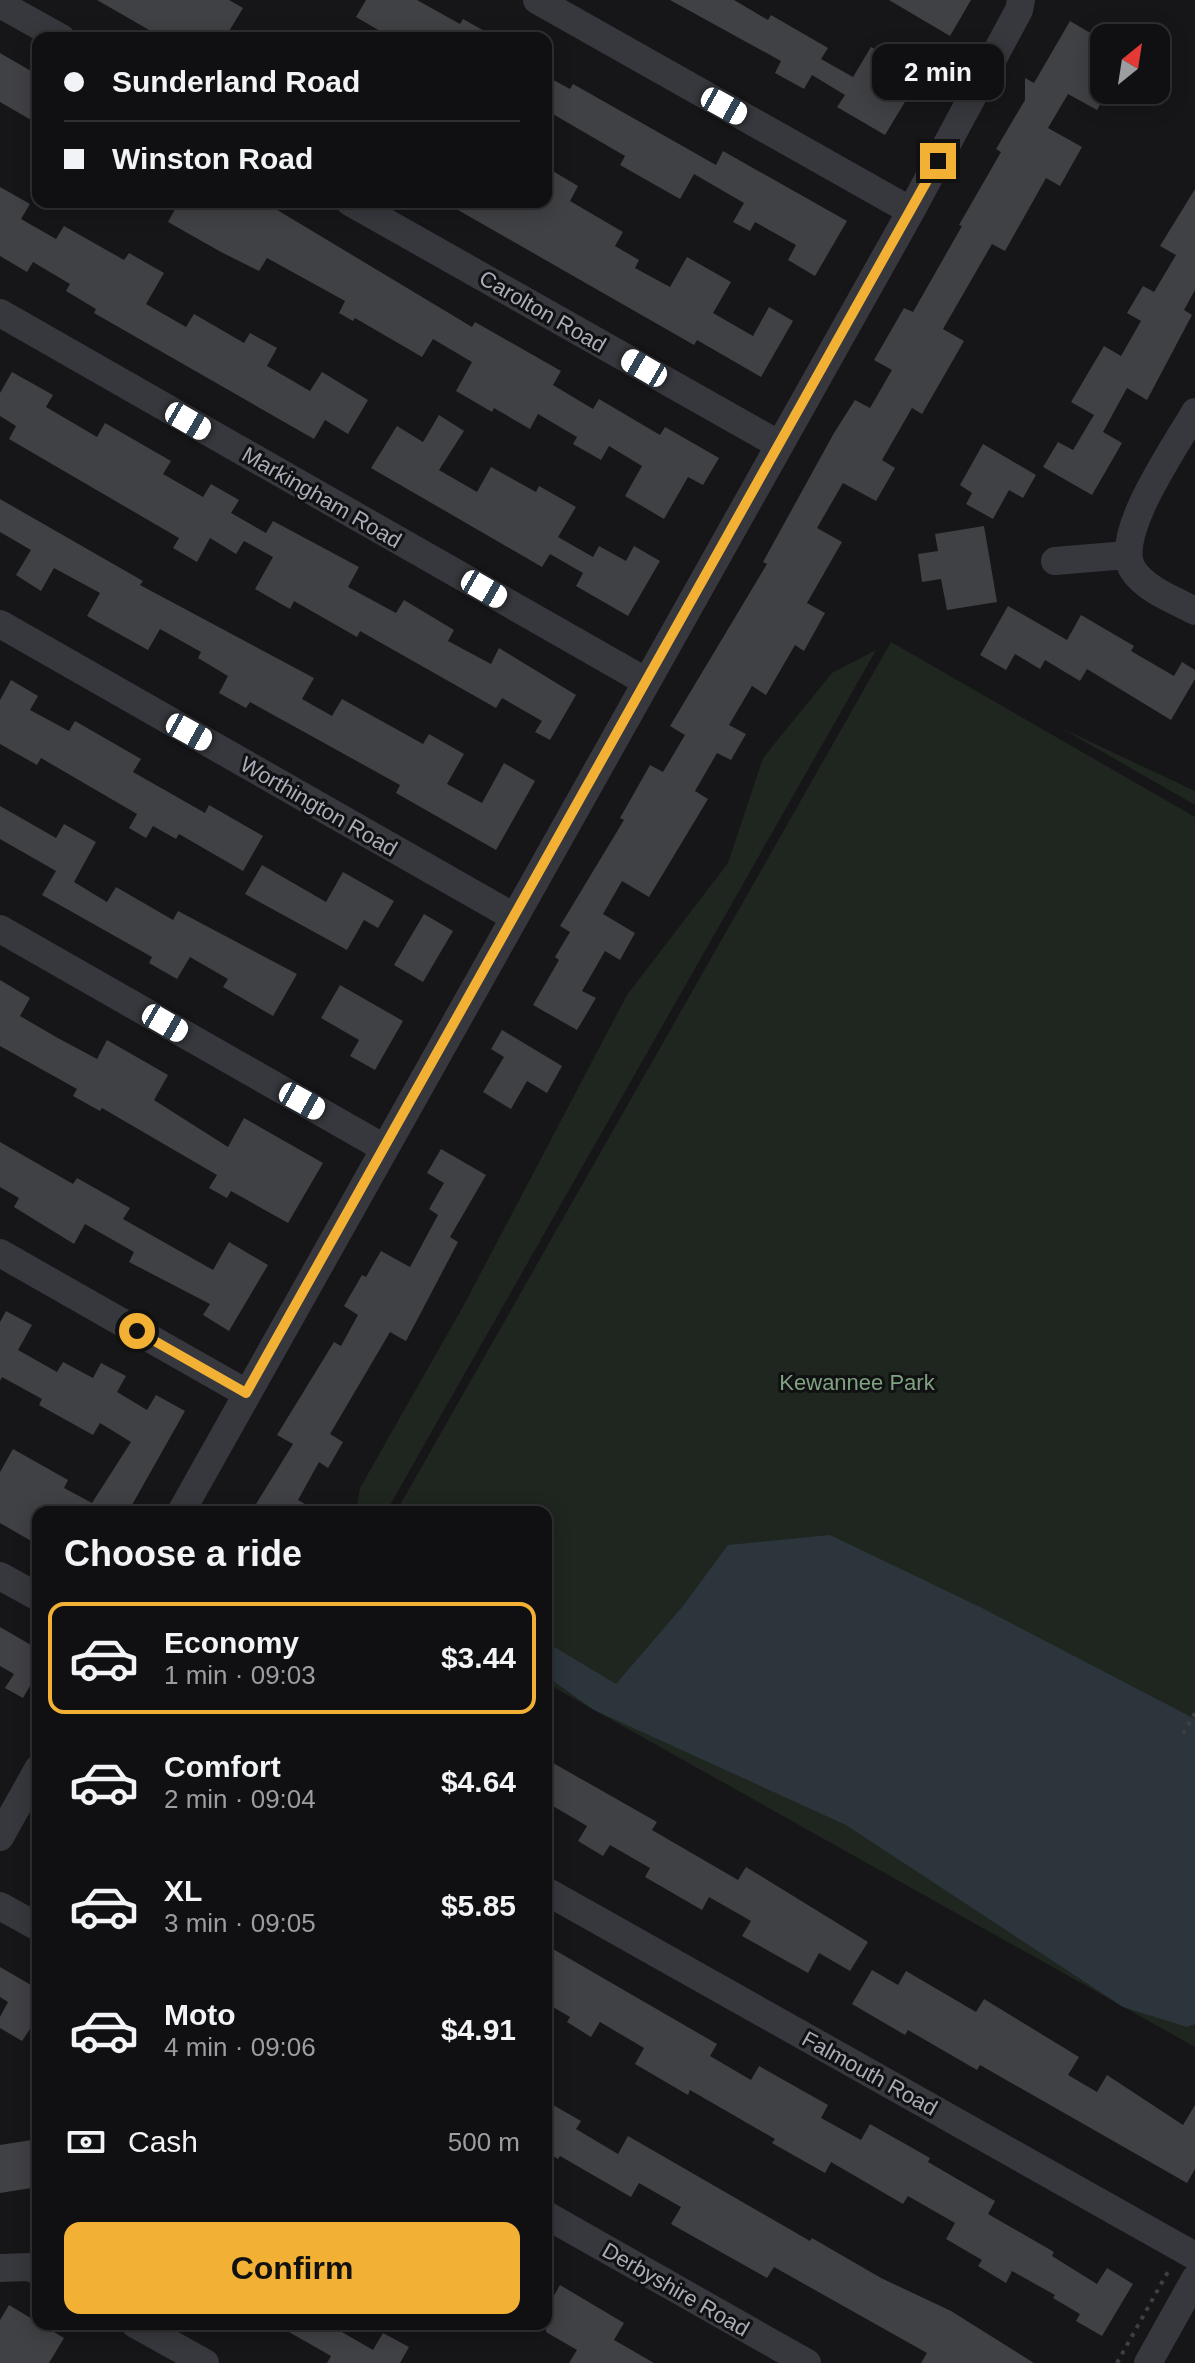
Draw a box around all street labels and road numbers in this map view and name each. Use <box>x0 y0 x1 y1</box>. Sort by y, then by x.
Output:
street label: Carolton Road <box>475 265 610 358</box>
street label: Markingham Road <box>238 442 406 553</box>
street label: Worthington Road <box>236 751 402 861</box>
street label: Falmouth Road <box>798 2026 942 2121</box>
street label: Derbyshire Road <box>598 2237 753 2342</box>

